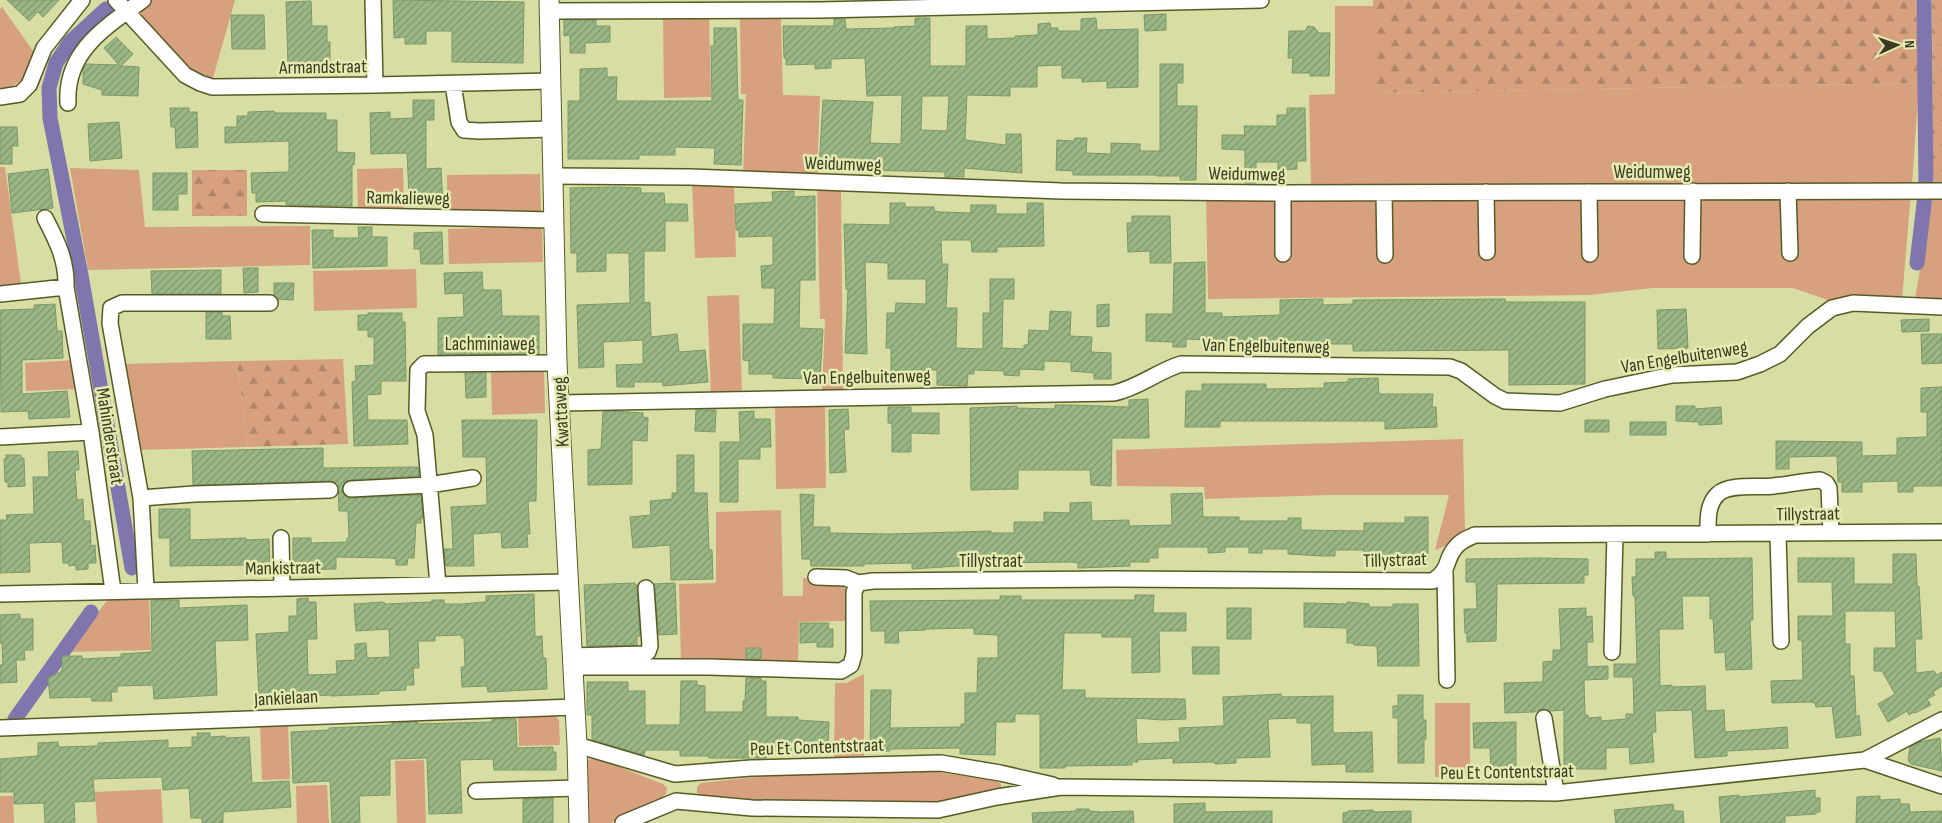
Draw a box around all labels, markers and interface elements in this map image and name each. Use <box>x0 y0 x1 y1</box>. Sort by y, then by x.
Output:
north arrow <box>1872 20 1922 70</box>
text: N <box>1901 40 1918 49</box>
street label: Armandstraat <box>278 55 367 80</box>
street label: Weidumweg <box>804 152 882 177</box>
street label: Weidumweg <box>1613 161 1691 184</box>
street label: Weidumweg <box>1208 162 1286 187</box>
street label: Ramkalieweg <box>366 186 450 211</box>
street label: Lachminiaweg <box>445 333 536 356</box>
street label: Van Engelbuitenweg <box>1202 334 1330 359</box>
street label: Van Engelbuitenweg <box>1619 336 1749 379</box>
street label: Van Engelbuitenweg <box>803 365 931 390</box>
street label: Kwattaweg <box>548 376 575 448</box>
street label: Mahinderstraat <box>91 386 129 486</box>
street label: Tillystraat <box>1776 502 1840 527</box>
street label: Tillystraat <box>1363 548 1428 573</box>
street label: Tillystraat <box>959 550 1023 573</box>
street label: Mankistraat <box>245 556 321 581</box>
street label: Jankielaan <box>252 685 319 712</box>
street label: Peu Et Contentstraat <box>750 734 885 761</box>
street label: Peu Et Contentstraat <box>1440 760 1574 785</box>

